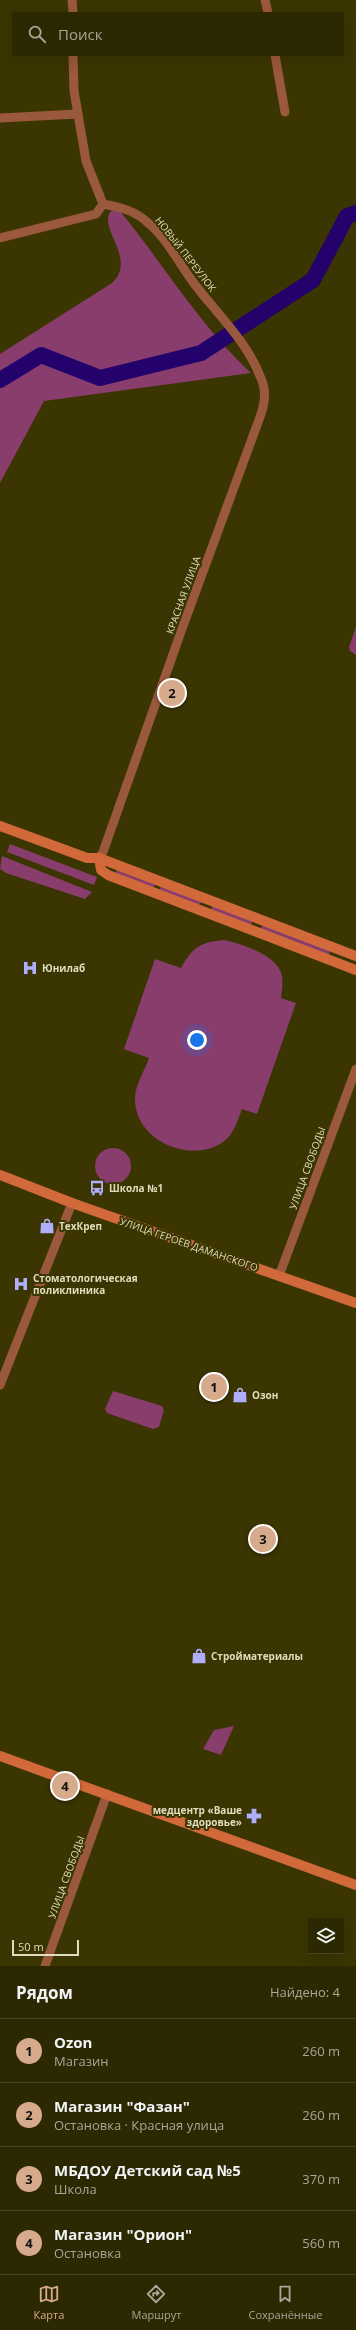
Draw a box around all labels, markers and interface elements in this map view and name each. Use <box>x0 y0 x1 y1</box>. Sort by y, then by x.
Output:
search box <box>12 12 344 56</box>
icon: search <box>26 23 48 45</box>
text: Поиск <box>58 24 102 44</box>
street label: НОВЫЙ ПЕРЕУЛОК <box>152 214 220 295</box>
street label: КРАСНАЯ УЛИЦА <box>162 554 204 636</box>
pin: 2 <box>159 678 185 708</box>
hospital icon: Юнилаб <box>21 959 39 977</box>
place label: Юнилаб <box>42 961 85 975</box>
your location <box>187 1030 207 1050</box>
street label: УЛИЦА СВОБОДЫ <box>286 1125 328 1211</box>
bus stop icon: Школа №1 <box>88 1179 106 1197</box>
place label: Школа №1 <box>109 1181 163 1195</box>
street label: УЛИЦА ГЕРОЕВ ДАМАНСКОГО <box>118 1214 260 1274</box>
shop icon: ТехКреп <box>38 1217 56 1235</box>
place label: ТехКреп <box>59 1219 102 1233</box>
place label: Стоматологическая поликлиника <box>33 1271 138 1297</box>
hospital icon: Стоматологическая поликлиника <box>12 1275 30 1293</box>
pin: 1 <box>201 1372 227 1402</box>
shop icon: Озон <box>231 1386 249 1404</box>
place label: Озон <box>252 1388 278 1402</box>
pin: 3 <box>250 1524 276 1554</box>
shop icon: Стройматериалы <box>190 1647 208 1665</box>
place label: Стройматериалы <box>211 1649 303 1663</box>
pin: 4 <box>52 1771 78 1801</box>
place label: медцентр «Ваше здоровье» <box>153 1803 242 1829</box>
pharmacy icon: медцентр «Ваше здоровье» <box>245 1807 263 1825</box>
street label: УЛИЦА СВОБОДЫ <box>45 1834 87 1920</box>
map controls <box>308 1918 344 1954</box>
button: layers <box>308 1918 344 1954</box>
scale bar <box>12 1938 79 1957</box>
text: 50 m <box>18 1939 44 1954</box>
text: Рядом <box>16 1981 73 2004</box>
text: Найдено: 4 <box>270 1983 340 2001</box>
text: Ozon <box>54 2032 92 2052</box>
text: 1 <box>25 2042 33 2060</box>
text: 260 m <box>302 2042 340 2060</box>
text: Магазин <box>54 2052 109 2070</box>
text: Магазин "Фазан" <box>54 2096 190 2116</box>
text: 2 <box>25 2106 33 2124</box>
text: 260 m <box>302 2106 340 2124</box>
text: Остановка · Красная улица <box>54 2116 224 2134</box>
text: МБДОУ Детский сад №5 <box>54 2160 241 2180</box>
text: 3 <box>25 2170 33 2188</box>
text: 370 m <box>302 2170 340 2188</box>
text: Школа <box>54 2180 97 2198</box>
text: Магазин "Орион" <box>54 2224 192 2244</box>
text: 4 <box>25 2234 33 2252</box>
text: 560 m <box>302 2234 340 2252</box>
text: Остановка <box>54 2244 121 2262</box>
tab: Карта <box>34 2283 64 2322</box>
tab: Маршрут <box>132 2283 181 2322</box>
tab: Сохранённые <box>249 2283 322 2322</box>

